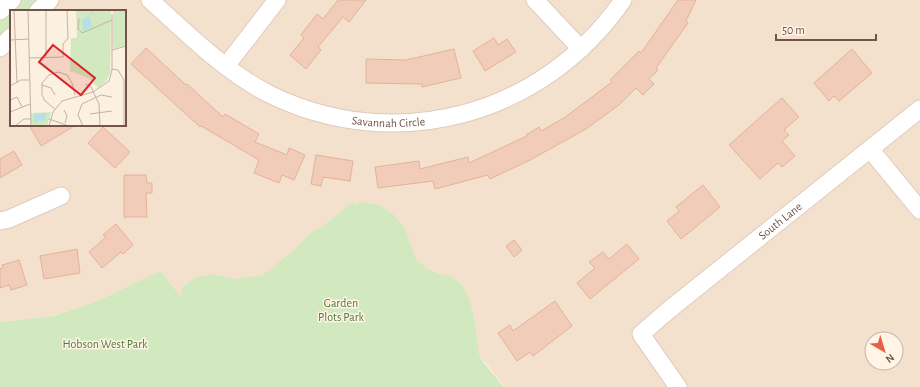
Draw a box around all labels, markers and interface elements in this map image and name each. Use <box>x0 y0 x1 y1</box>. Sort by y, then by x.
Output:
inset map <box>10 10 126 126</box>
scale bar <box>776 16 876 42</box>
text: 50 m <box>782 24 805 36</box>
street label: Savannah Circle <box>351 114 426 129</box>
street label: South Lane <box>756 200 804 242</box>
park label: Garden Plots Park <box>318 297 365 323</box>
north arrow <box>864 331 904 371</box>
park label: Hobson West Park <box>62 338 148 350</box>
text: N <box>883 352 896 365</box>

